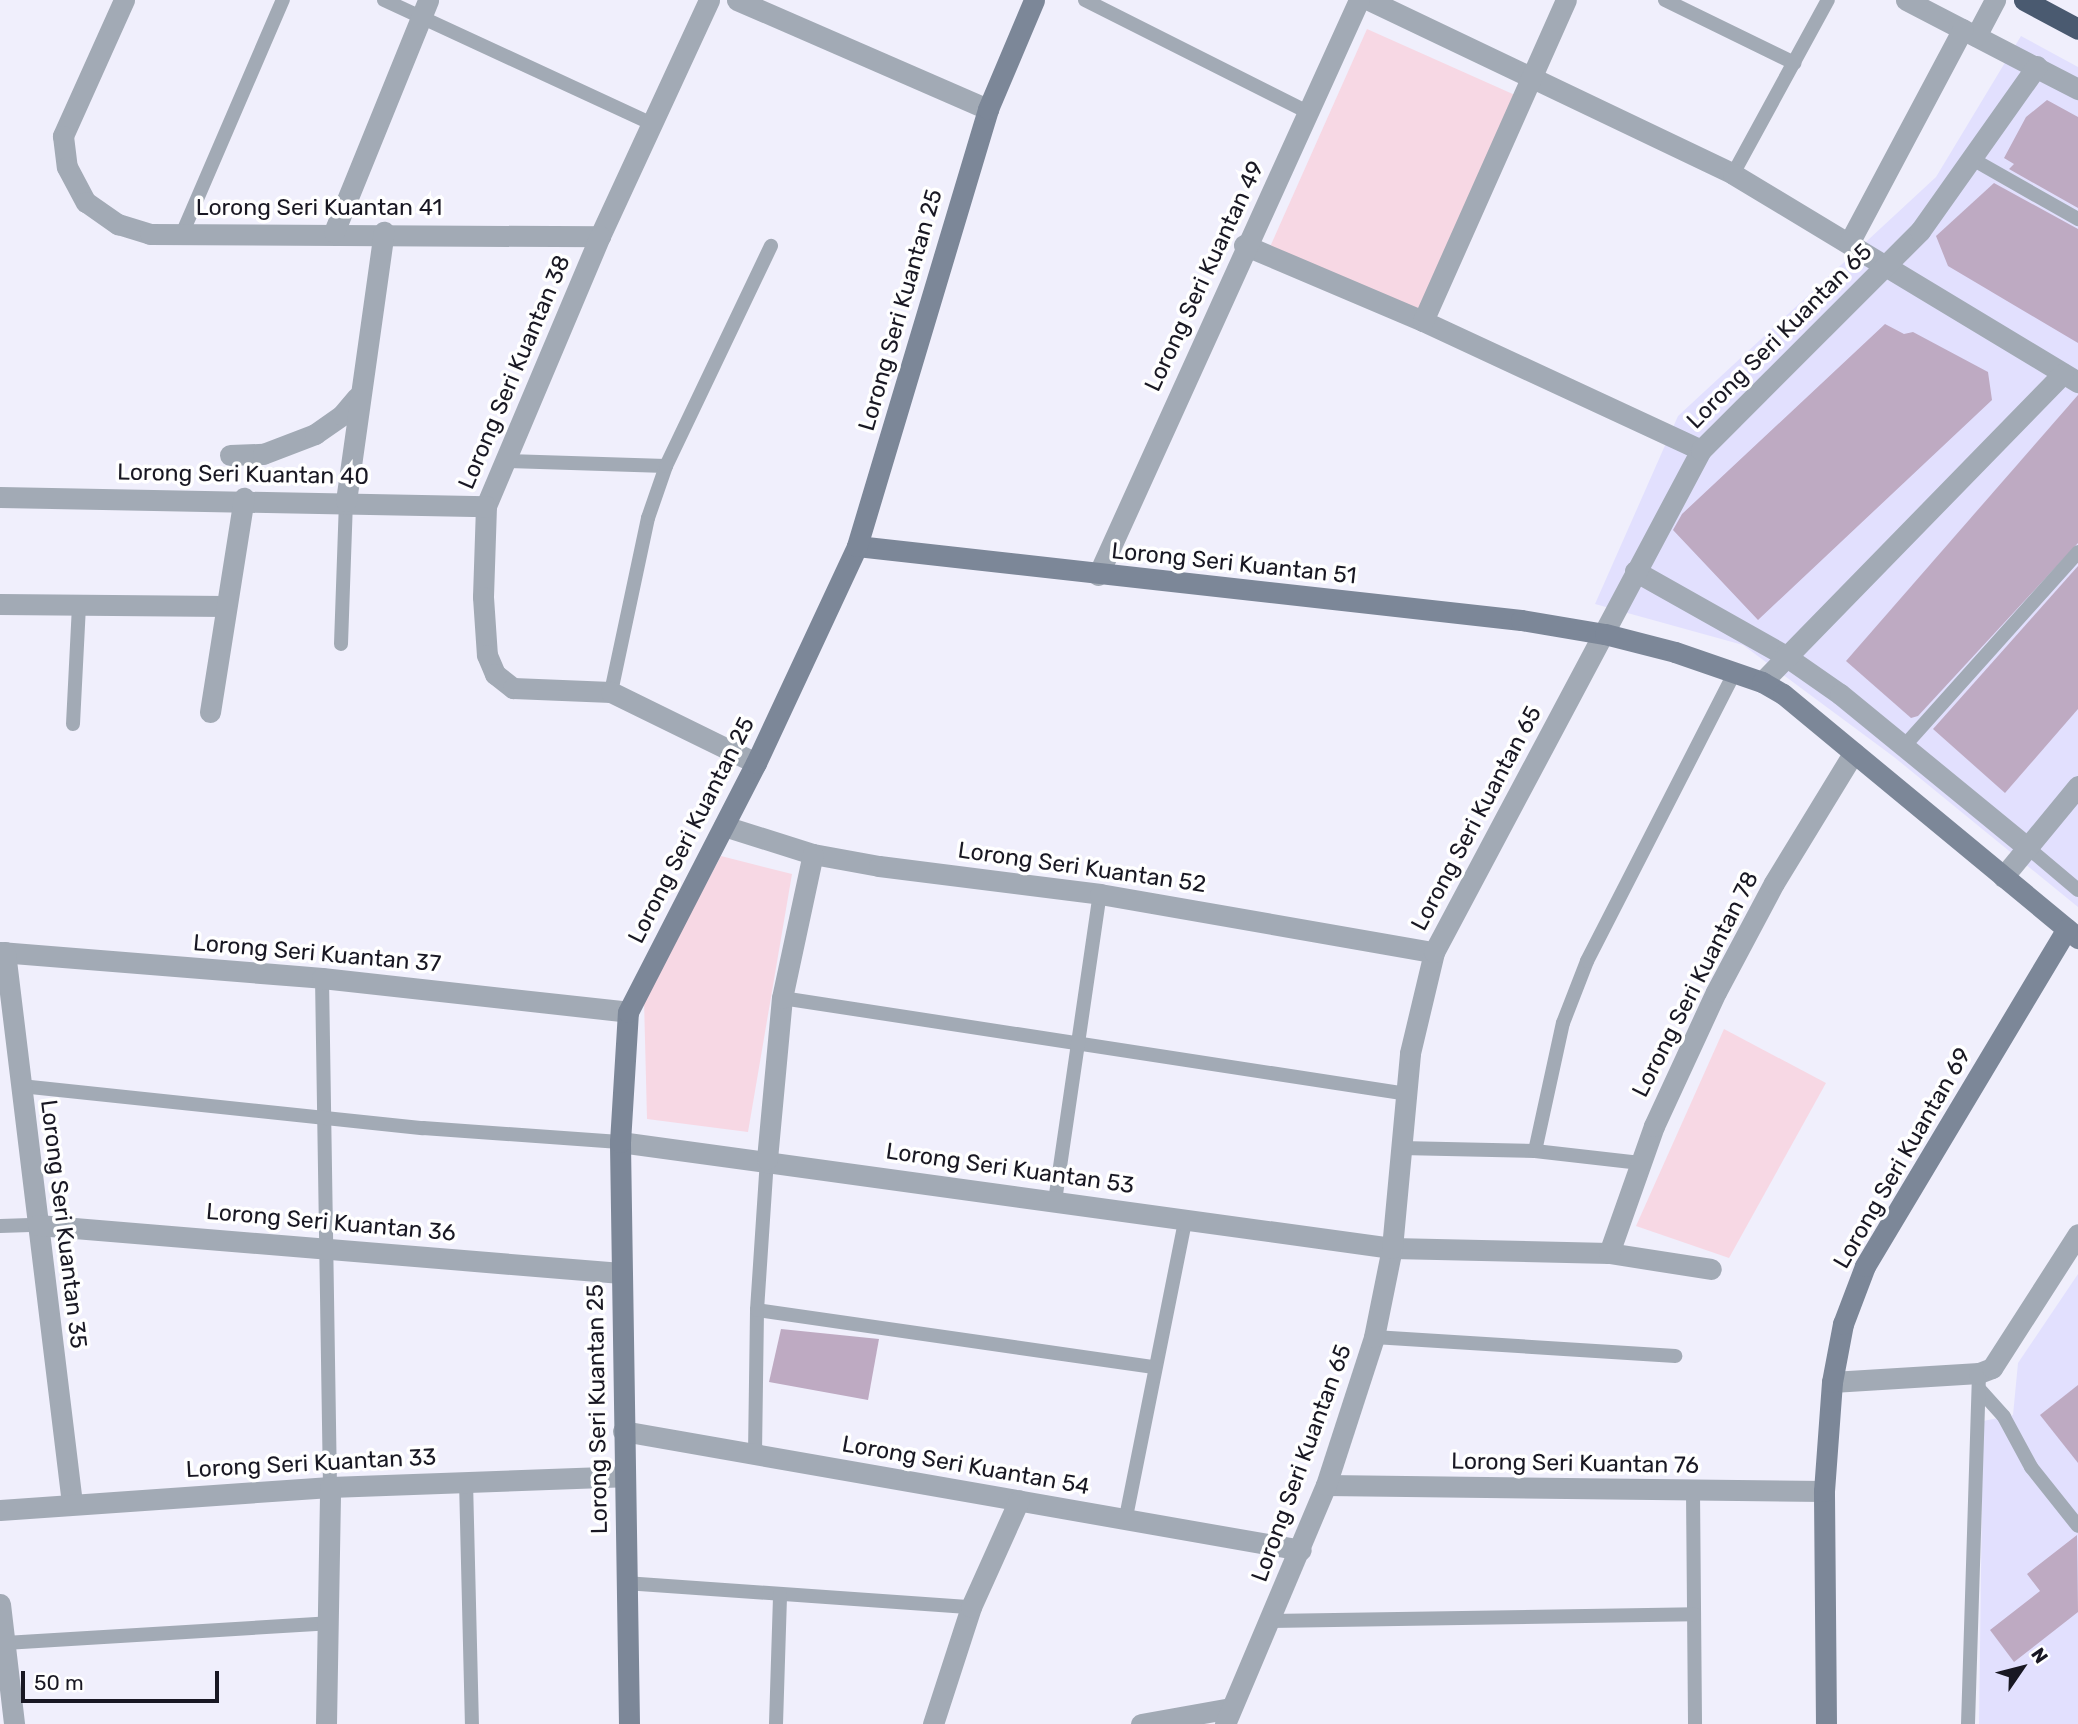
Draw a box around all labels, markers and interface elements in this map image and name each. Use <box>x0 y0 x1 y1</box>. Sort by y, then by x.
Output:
street label: Lorong Seri Kuantan 49 <box>1139 157 1269 395</box>
street label: Lorong Seri Kuantan 25 <box>852 186 948 434</box>
street label: Lorong Seri Kuantan 41 <box>196 193 442 221</box>
street label: Lorong Seri Kuantan 65 <box>1681 238 1877 434</box>
street label: Lorong Seri Kuantan 38 <box>452 251 576 493</box>
street label: Lorong Seri Kuantan 40 <box>117 458 369 490</box>
street label: Lorong Seri Kuantan 51 <box>1110 536 1358 590</box>
street label: Lorong Seri Kuantan 65 <box>1405 701 1547 935</box>
street label: Lorong Seri Kuantan 25 <box>622 712 760 948</box>
street label: Lorong Seri Kuantan 52 <box>956 836 1208 898</box>
street label: Lorong Seri Kuantan 78 <box>1626 867 1764 1101</box>
street label: Lorong Seri Kuantan 37 <box>192 928 442 978</box>
street label: Lorong Seri Kuantan 69 <box>1827 1043 1977 1273</box>
street label: Lorong Seri Kuantan 35 <box>35 1098 93 1350</box>
street label: Lorong Seri Kuantan 53 <box>884 1137 1136 1199</box>
street label: Lorong Seri Kuantan 36 <box>205 1197 457 1247</box>
street label: Lorong Seri Kuantan 25 <box>581 1284 613 1534</box>
street label: Lorong Seri Kuantan 65 <box>1245 1341 1357 1585</box>
street label: Lorong Seri Kuantan 54 <box>840 1430 1092 1500</box>
street label: Lorong Seri Kuantan 33 <box>185 1443 437 1483</box>
street label: Lorong Seri Kuantan 76 <box>1451 1447 1699 1479</box>
north arrow <box>1987 1633 2057 1703</box>
text: N <box>2026 1643 2053 1668</box>
scale bar <box>24 1658 222 1702</box>
text: 50 m <box>34 1670 84 1695</box>

